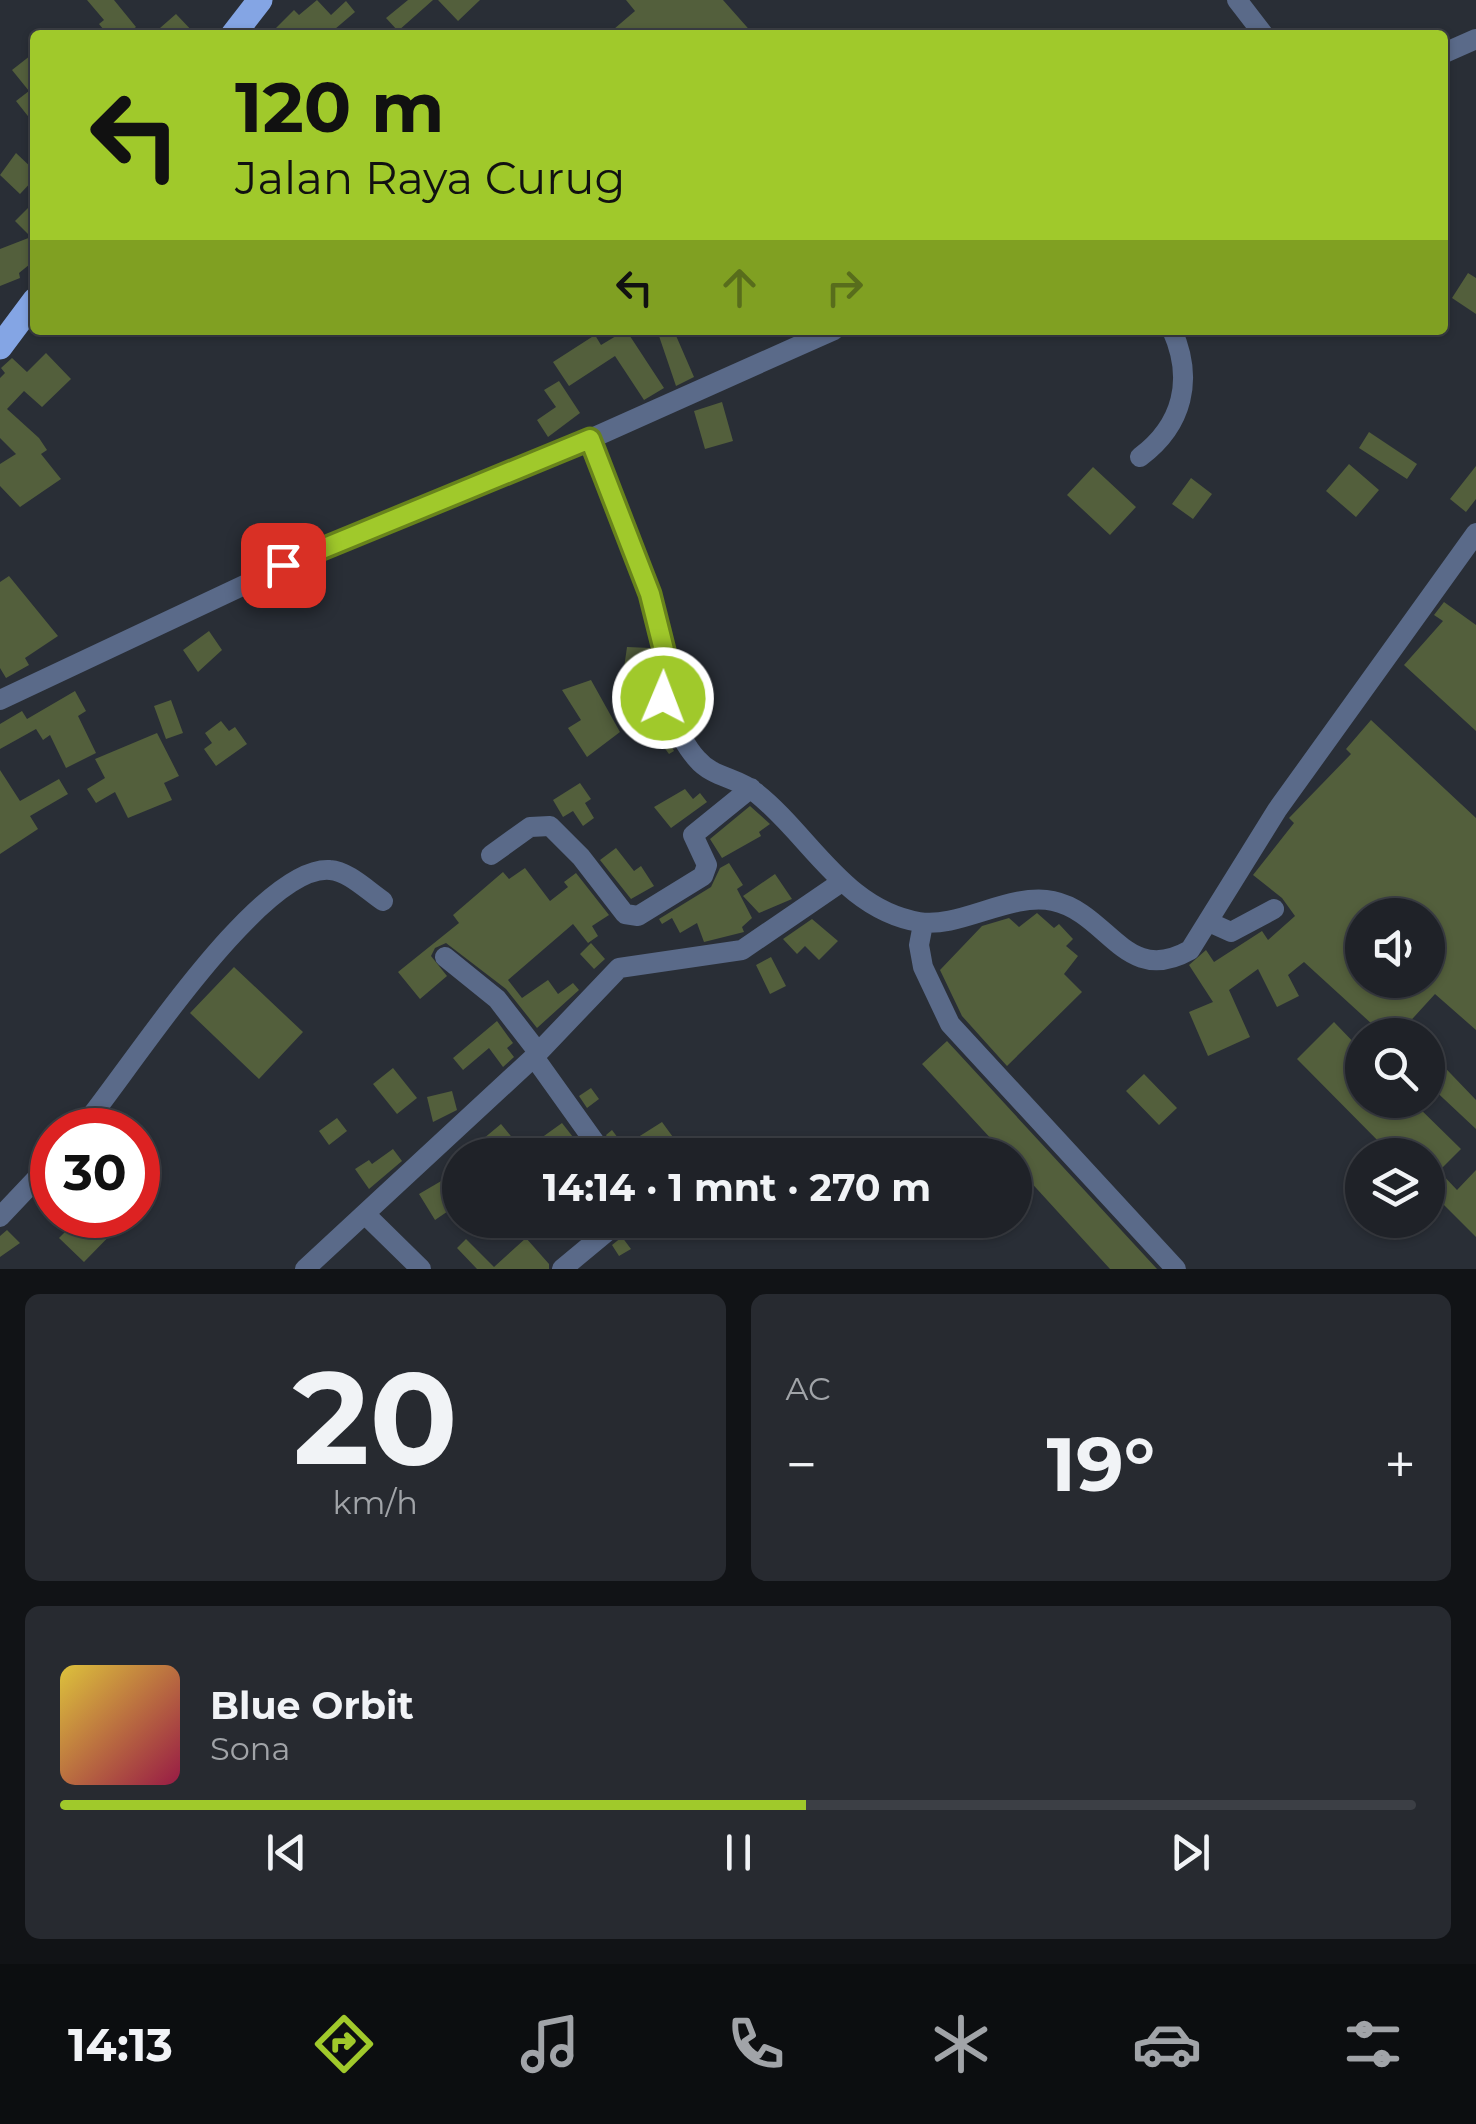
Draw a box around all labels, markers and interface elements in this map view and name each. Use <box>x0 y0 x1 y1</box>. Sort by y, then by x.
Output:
text: 120 m <box>235 64 445 150</box>
icon: left <box>70 70 200 200</box>
text: Jalan Raya Curug <box>235 150 625 205</box>
icon: left <box>607 260 662 315</box>
icon: ahead <box>712 260 767 315</box>
icon: right <box>817 260 872 315</box>
pin <box>241 523 326 608</box>
icon: arrive <box>256 538 311 593</box>
position arrow <box>611 646 715 750</box>
map controls <box>1345 898 1445 1238</box>
button: sound <box>1345 898 1445 998</box>
button: search <box>1345 1018 1445 1118</box>
speed limit sign: 30 <box>30 1108 160 1238</box>
button: layers <box>1345 1138 1445 1238</box>
text: 14:14 · 1 mnt · 270 m <box>543 1164 931 1211</box>
text: 20 <box>293 1338 458 1497</box>
text: AC <box>786 1369 831 1408</box>
text: 19° <box>1046 1418 1155 1510</box>
text: − <box>786 1431 817 1498</box>
text: + <box>1384 1431 1416 1498</box>
text: km/h <box>333 1483 418 1522</box>
text: Blue Orbit <box>210 1682 414 1729</box>
text: Sona <box>210 1729 290 1768</box>
icon: previous <box>259 1825 314 1880</box>
icon: pause <box>711 1825 766 1880</box>
icon: next <box>1163 1825 1218 1880</box>
icon: directions <box>309 2009 379 2079</box>
icon: music <box>515 2009 585 2079</box>
icon: phone <box>721 2009 791 2079</box>
icon: climate <box>926 2009 996 2079</box>
icon: car <box>1132 2009 1202 2079</box>
icon: filters <box>1338 2009 1408 2079</box>
text: 14:13 <box>68 2017 173 2072</box>

